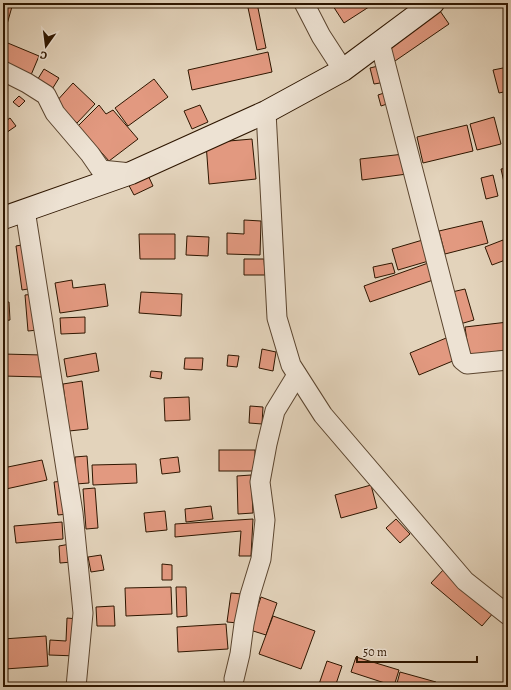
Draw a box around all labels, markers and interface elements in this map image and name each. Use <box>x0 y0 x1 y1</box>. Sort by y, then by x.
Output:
north arrow <box>26 26 66 66</box>
text: С <box>38 47 49 63</box>
scale bar <box>357 638 477 664</box>
text: 50 m <box>363 644 387 660</box>

